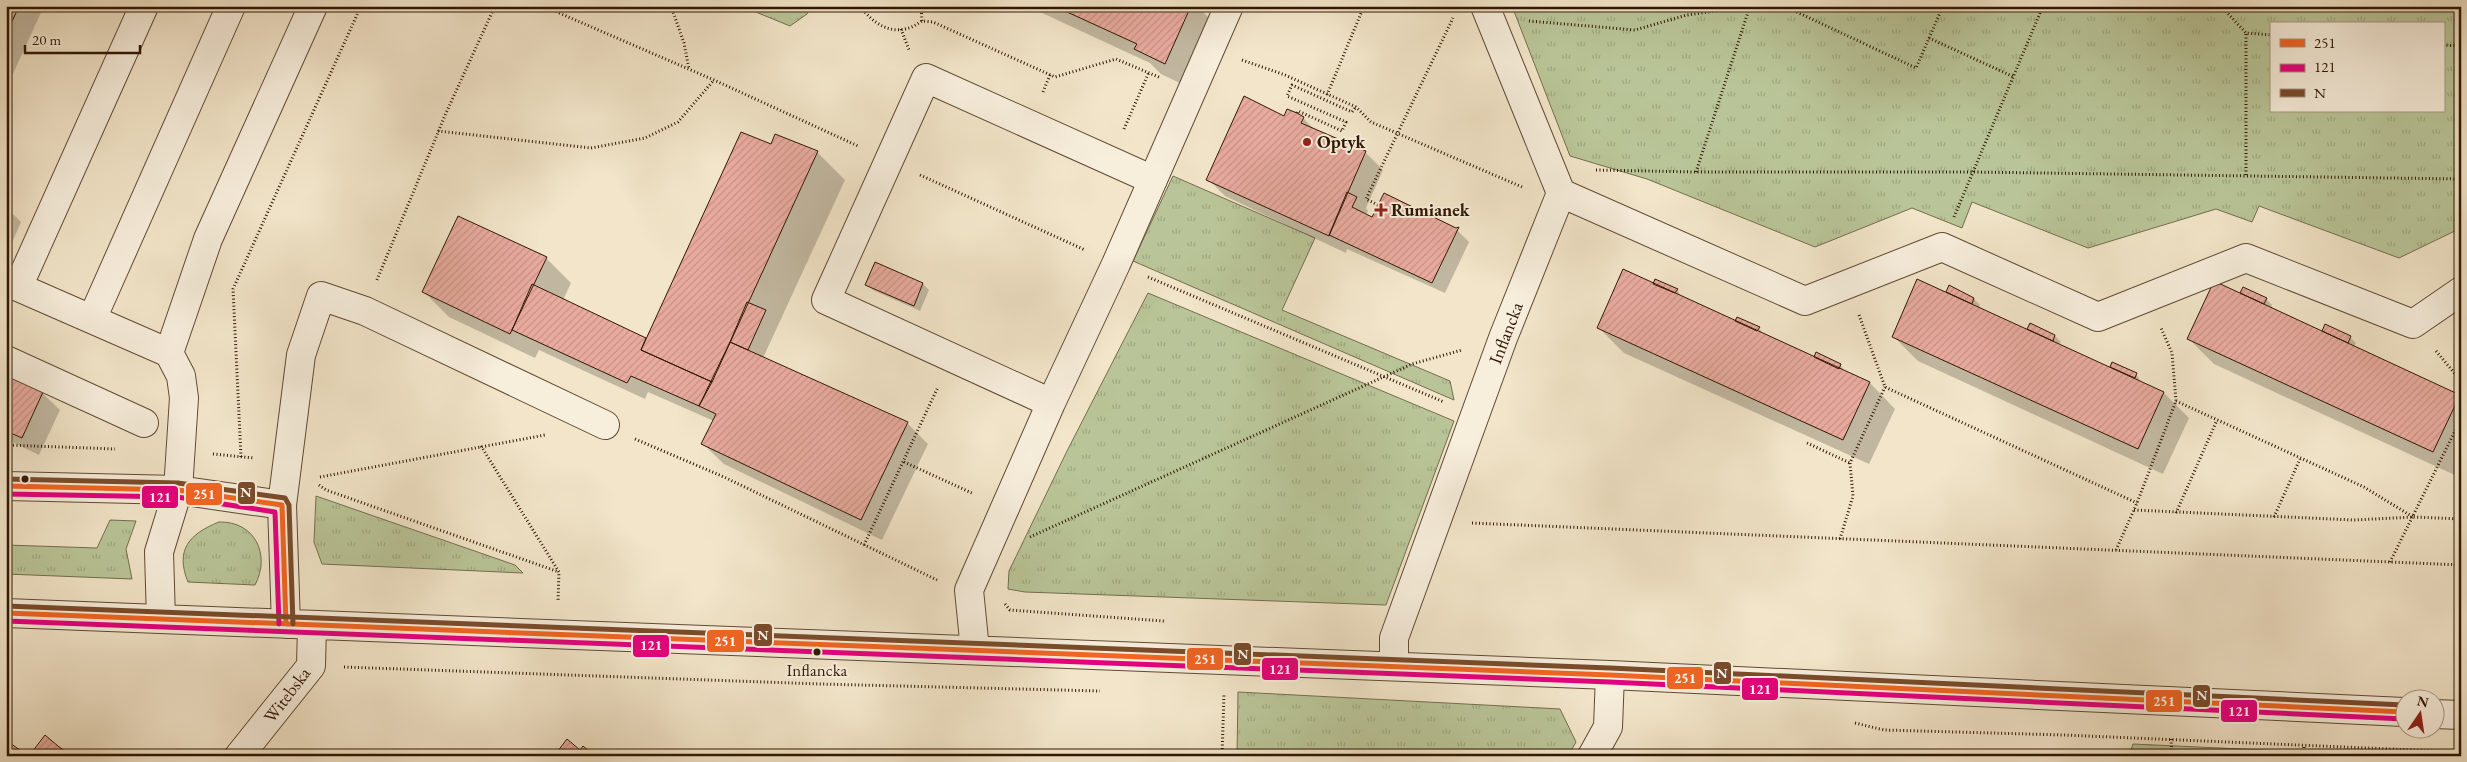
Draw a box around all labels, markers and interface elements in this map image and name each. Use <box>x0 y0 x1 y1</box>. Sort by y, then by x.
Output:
scale bar <box>25 22 140 54</box>
legend <box>2270 22 2444 112</box>
text: 20 m <box>32 30 61 49</box>
text: 251 <box>2314 33 2336 52</box>
text: 121 <box>2314 57 2336 76</box>
text: N <box>2314 83 2326 102</box>
place label: Optyk <box>1317 130 1367 153</box>
marker: Optyk <box>1301 136 1313 148</box>
place label: Rumianek <box>1391 198 1471 221</box>
marker: Rumianek <box>1375 204 1387 216</box>
street label: Inflancka <box>1483 298 1528 367</box>
unlabelled marker <box>20 474 30 484</box>
line badge: N <box>237 481 256 505</box>
line badge: 251 <box>185 482 223 506</box>
text: N <box>240 483 252 501</box>
line badge: 121 <box>141 485 179 509</box>
text: 251 <box>193 485 215 503</box>
text: 121 <box>149 488 171 506</box>
line badge: N <box>753 623 773 647</box>
text: N <box>757 626 769 644</box>
line badge: 251 <box>706 629 745 653</box>
text: 251 <box>714 632 736 650</box>
line badge: 121 <box>632 634 670 658</box>
text: 121 <box>640 636 662 654</box>
line badge: N <box>1233 642 1252 666</box>
text: N <box>1237 645 1249 663</box>
marker: Inflancka <box>812 647 822 657</box>
line badge: 251 <box>1186 647 1224 671</box>
text: 251 <box>1194 650 1216 668</box>
line badge: 121 <box>1261 657 1299 681</box>
place label: Inflancka <box>787 659 848 681</box>
text: 121 <box>1269 660 1291 678</box>
line badge: N <box>1713 661 1732 685</box>
street label: Witebska <box>258 662 316 727</box>
text: N <box>1716 664 1728 682</box>
line badge: 251 <box>1666 666 1704 690</box>
text: 251 <box>1674 669 1696 687</box>
line badge: 121 <box>1741 677 1779 701</box>
text: 121 <box>1749 680 1771 698</box>
line badge: N <box>2192 684 2211 708</box>
text: N <box>2196 686 2208 704</box>
line badge: 251 <box>2145 689 2183 713</box>
north arrow <box>2394 690 2444 740</box>
text: N <box>2415 691 2431 712</box>
text: 251 <box>2153 692 2175 710</box>
line badge: 121 <box>2220 699 2258 723</box>
text: 121 <box>2228 702 2250 720</box>

